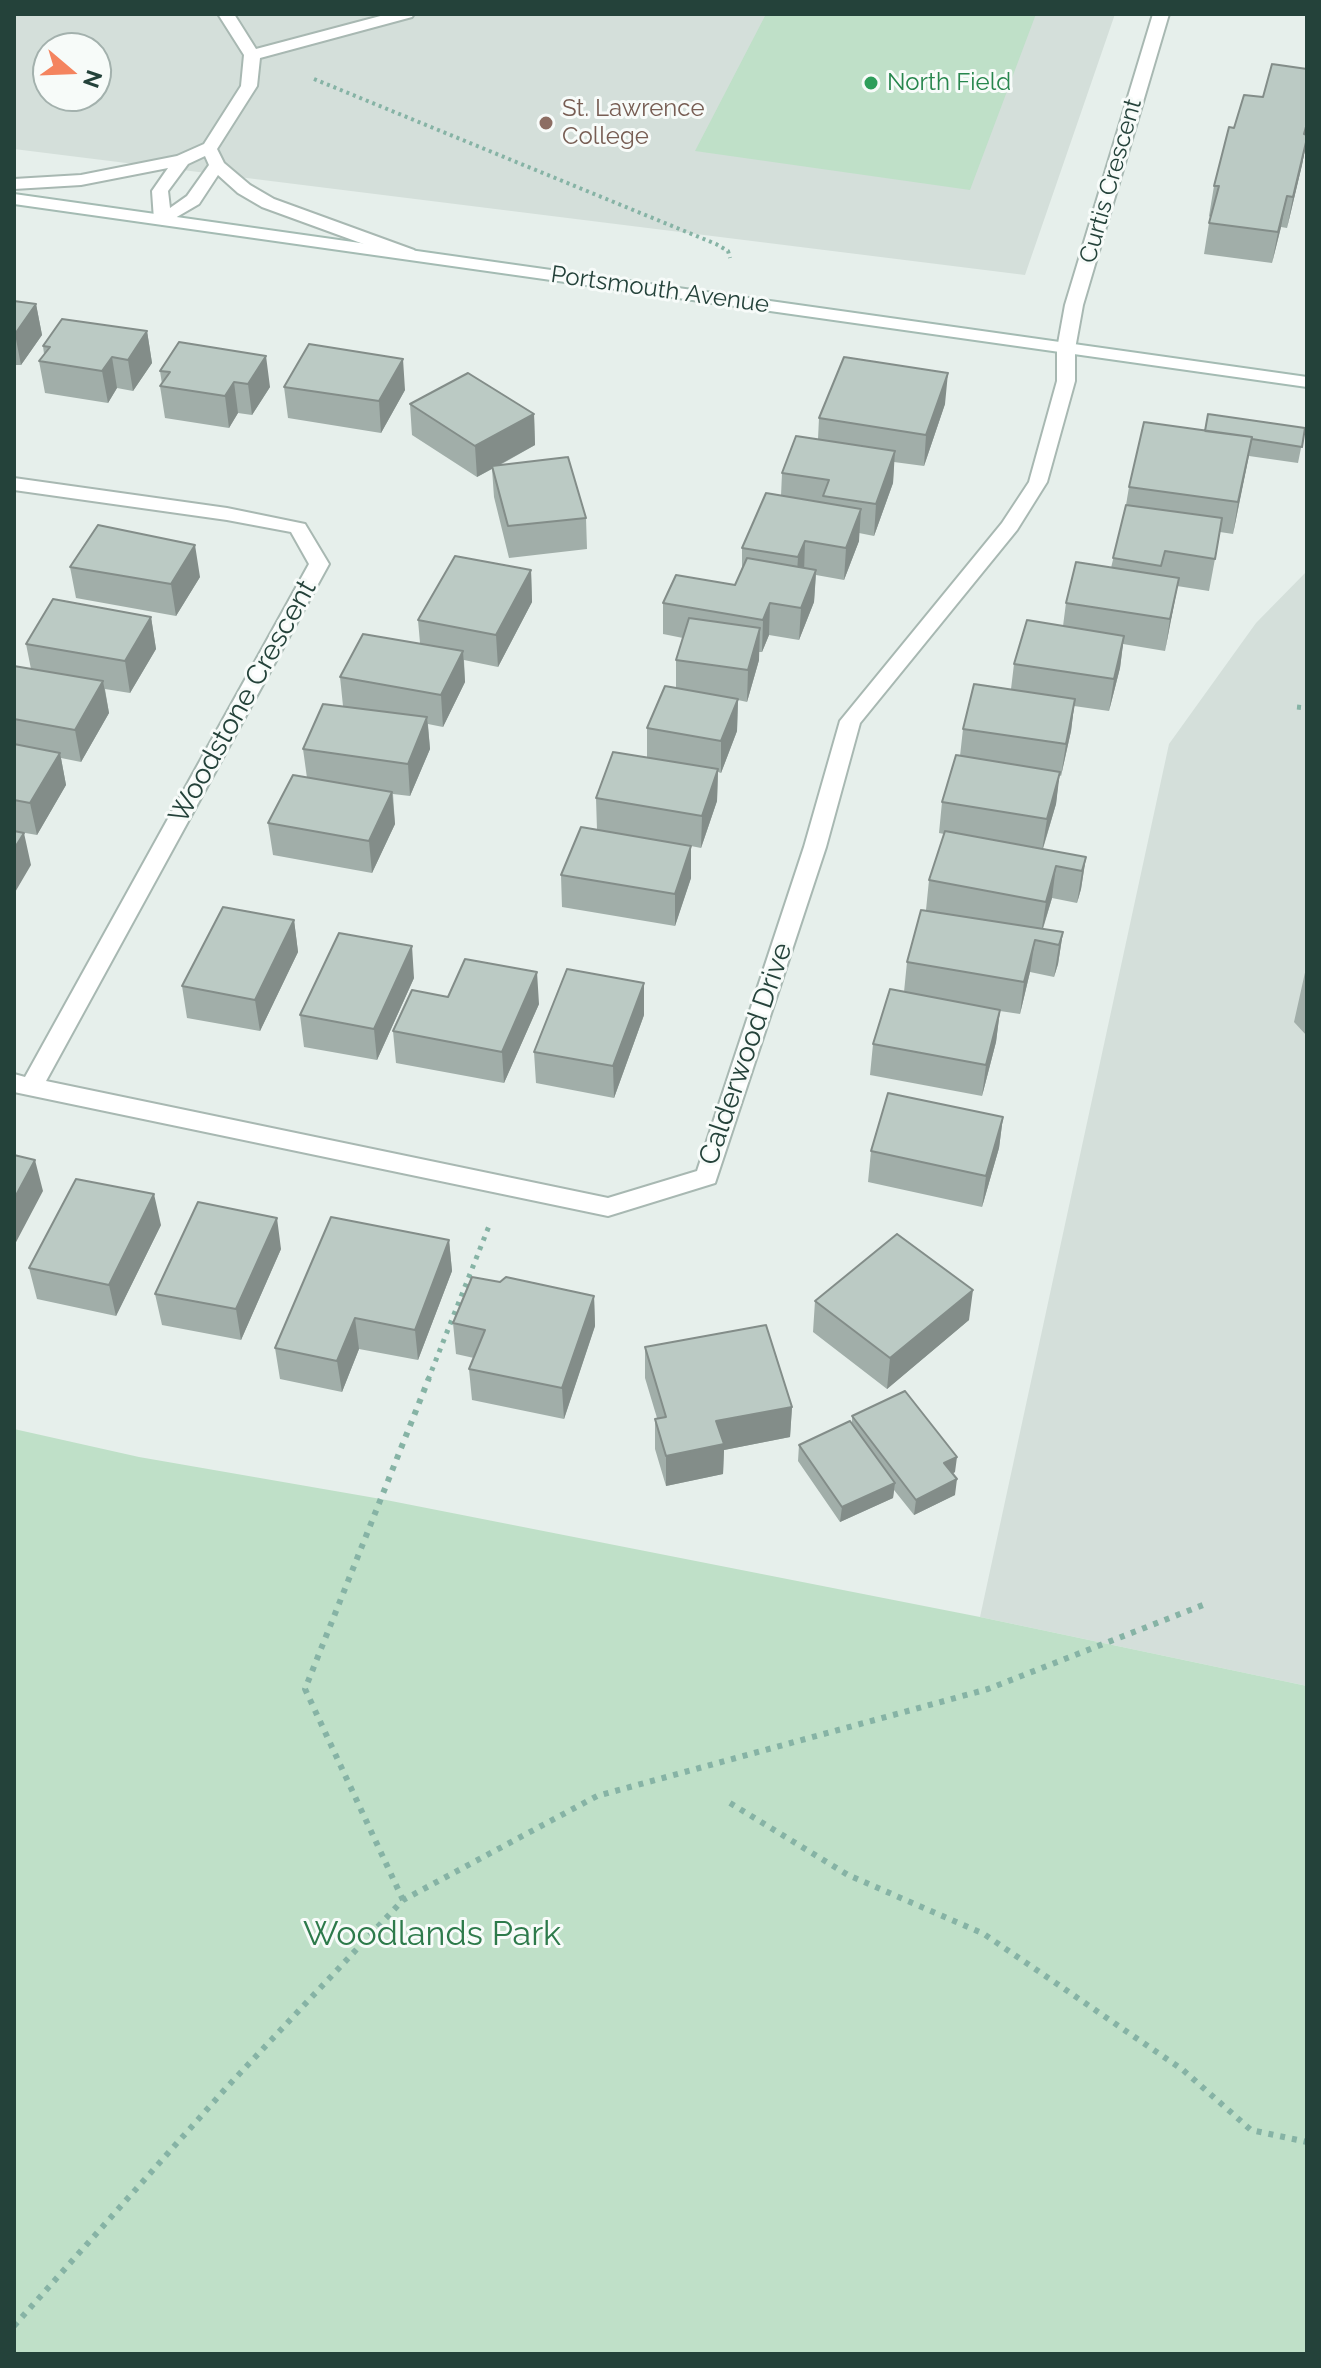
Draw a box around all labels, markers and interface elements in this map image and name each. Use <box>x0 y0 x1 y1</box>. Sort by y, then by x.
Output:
north arrow <box>32 32 112 112</box>
text: N <box>78 67 108 91</box>
place label: North Field <box>887 69 1011 97</box>
marker: North Field <box>862 74 880 92</box>
place label: St. Lawrence College <box>562 95 705 151</box>
street label: Curtis Crescent <box>1074 96 1148 266</box>
marker: St. Lawrence College <box>537 114 555 132</box>
street label: Portsmouth Avenue <box>549 260 771 320</box>
street label: Woodstone Crescent <box>162 574 324 830</box>
street label: Calderwood Drive <box>692 939 800 1169</box>
park label: Woodlands Park <box>303 1915 561 1955</box>

